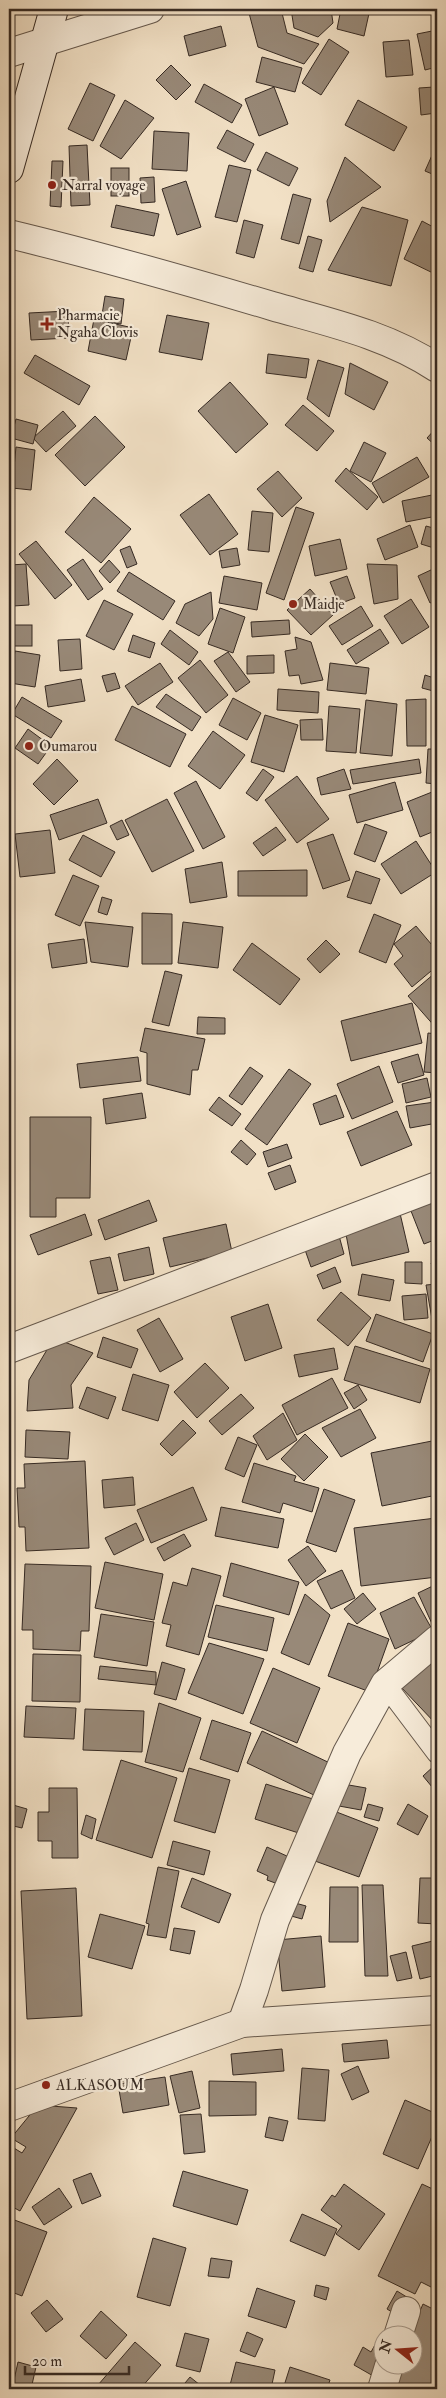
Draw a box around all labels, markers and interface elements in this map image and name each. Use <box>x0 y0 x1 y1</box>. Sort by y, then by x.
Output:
place label: Narral voyage <box>62 176 145 195</box>
marker: Narral voyage <box>46 179 58 191</box>
place label: Pharmacie Ngaha Clovis <box>57 306 138 342</box>
marker: Pharmacie Ngaha Clovis <box>41 318 53 330</box>
place label: Maidje <box>303 595 345 614</box>
marker: Maidje <box>287 598 299 610</box>
place label: Oumarou <box>39 737 98 756</box>
marker: Oumarou <box>23 740 35 752</box>
place label: ALKASOUM <box>55 2076 144 2095</box>
marker: ALKASOUM <box>40 2079 52 2091</box>
north arrow <box>374 2326 424 2376</box>
text: N <box>376 2337 396 2356</box>
scale bar <box>25 2343 129 2375</box>
text: 20 m <box>32 2352 62 2371</box>

